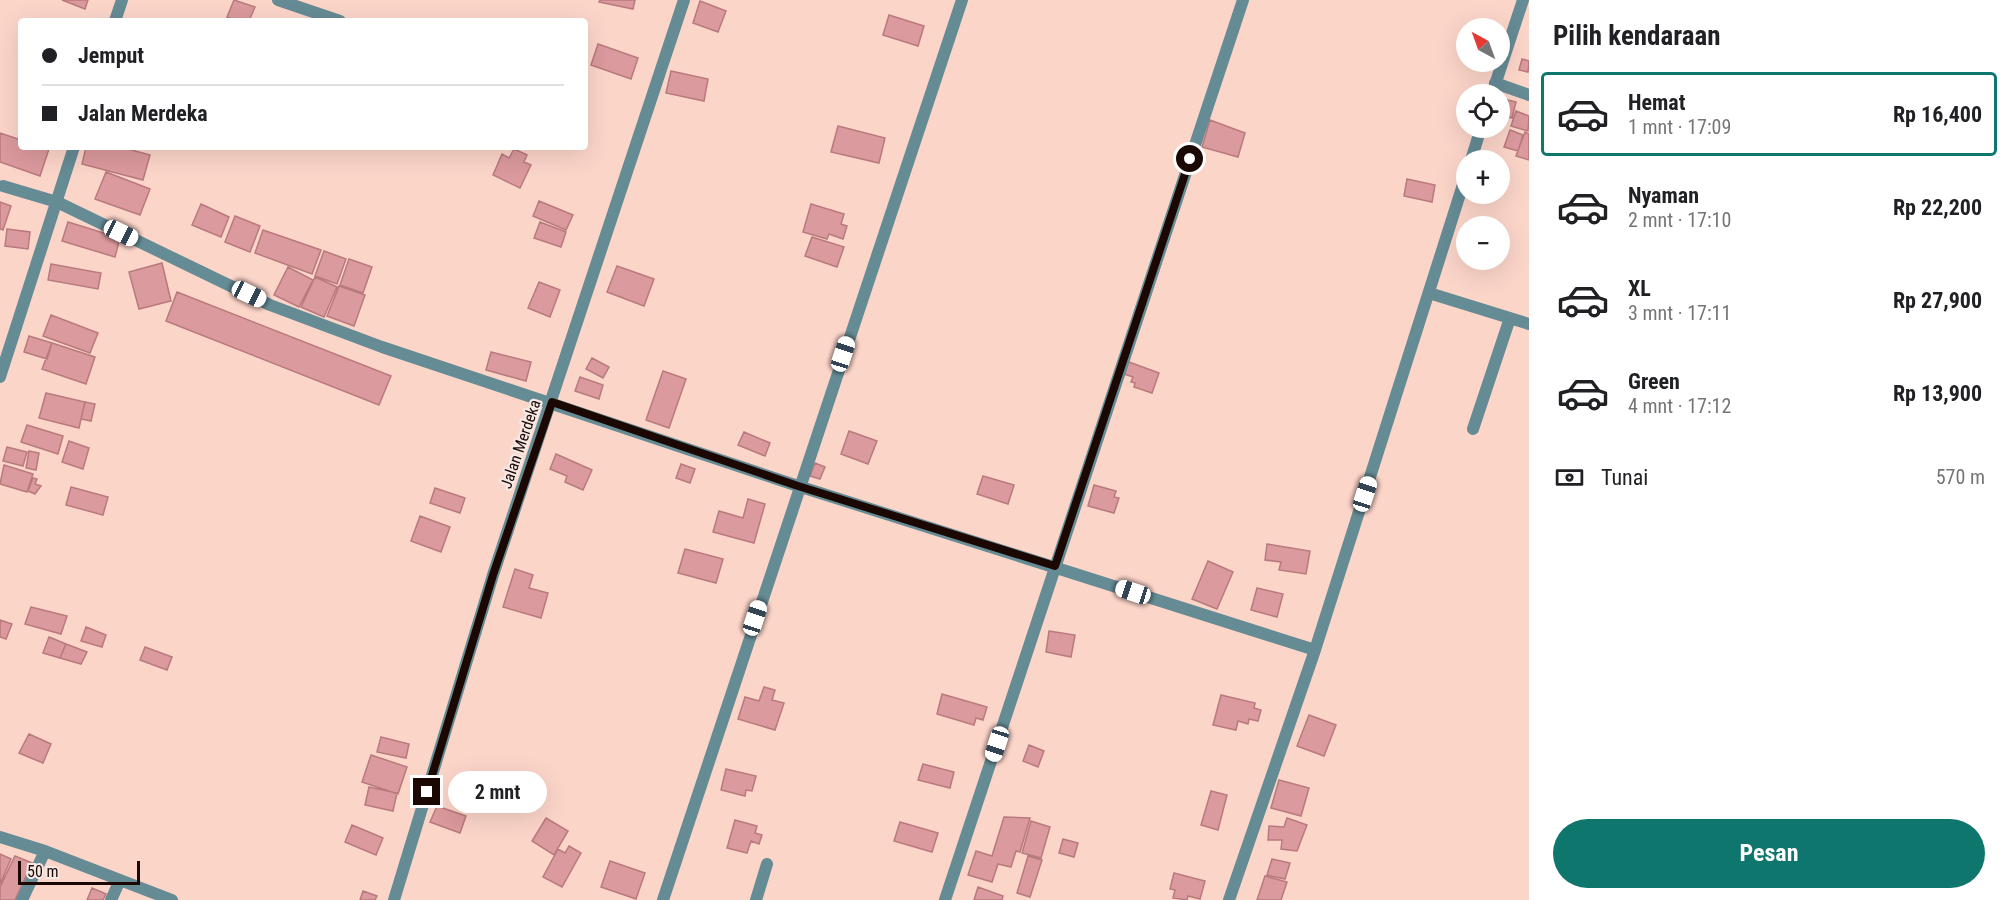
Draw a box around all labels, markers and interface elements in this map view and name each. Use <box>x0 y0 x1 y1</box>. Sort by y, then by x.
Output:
north arrow <box>1456 18 1510 72</box>
map controls <box>1456 18 1510 270</box>
text: Pilih kendaraan <box>1553 20 1721 52</box>
text: Jemput <box>78 43 144 68</box>
button: locate <box>1456 84 1510 138</box>
icon: car <box>1556 87 1610 141</box>
text: Hemat <box>1628 90 1685 115</box>
text: Jalan Merdeka <box>78 101 208 126</box>
text: Rp 16,400 <box>1893 102 1982 127</box>
text: 1 mnt · 17:09 <box>1628 115 1731 139</box>
route start <box>1176 145 1203 172</box>
button: + <box>1456 150 1510 204</box>
icon: car <box>1556 180 1610 234</box>
text: Nyaman <box>1628 183 1699 208</box>
text: Rp 22,200 <box>1893 195 1982 220</box>
text: 2 mnt · 17:10 <box>1628 208 1731 232</box>
button: − <box>1456 216 1510 270</box>
car <box>101 217 141 249</box>
icon: car <box>1556 273 1610 327</box>
text: XL <box>1628 276 1651 301</box>
car <box>229 278 269 310</box>
text: Rp 27,900 <box>1893 288 1982 313</box>
text: 3 mnt · 17:11 <box>1628 301 1731 325</box>
car <box>829 334 857 374</box>
icon: car <box>1556 366 1610 420</box>
text: Green <box>1628 369 1680 394</box>
text: Rp 13,900 <box>1893 381 1982 406</box>
text: 4 mnt · 17:12 <box>1628 394 1731 418</box>
street label: Jalan Merdeka <box>496 397 545 491</box>
icon: cash <box>1553 461 1586 494</box>
text: Tunai <box>1601 465 1648 490</box>
text: 570 m <box>1936 465 1985 489</box>
car <box>1351 474 1379 514</box>
car <box>1113 578 1153 606</box>
car <box>741 598 769 638</box>
car <box>983 724 1011 764</box>
callout: 2 mnt <box>448 771 547 813</box>
route end <box>413 778 440 805</box>
text: 2 mnt <box>475 780 520 804</box>
button: Pesan <box>1553 819 1985 888</box>
scale bar <box>18 858 140 886</box>
text: 50 m <box>27 862 59 881</box>

